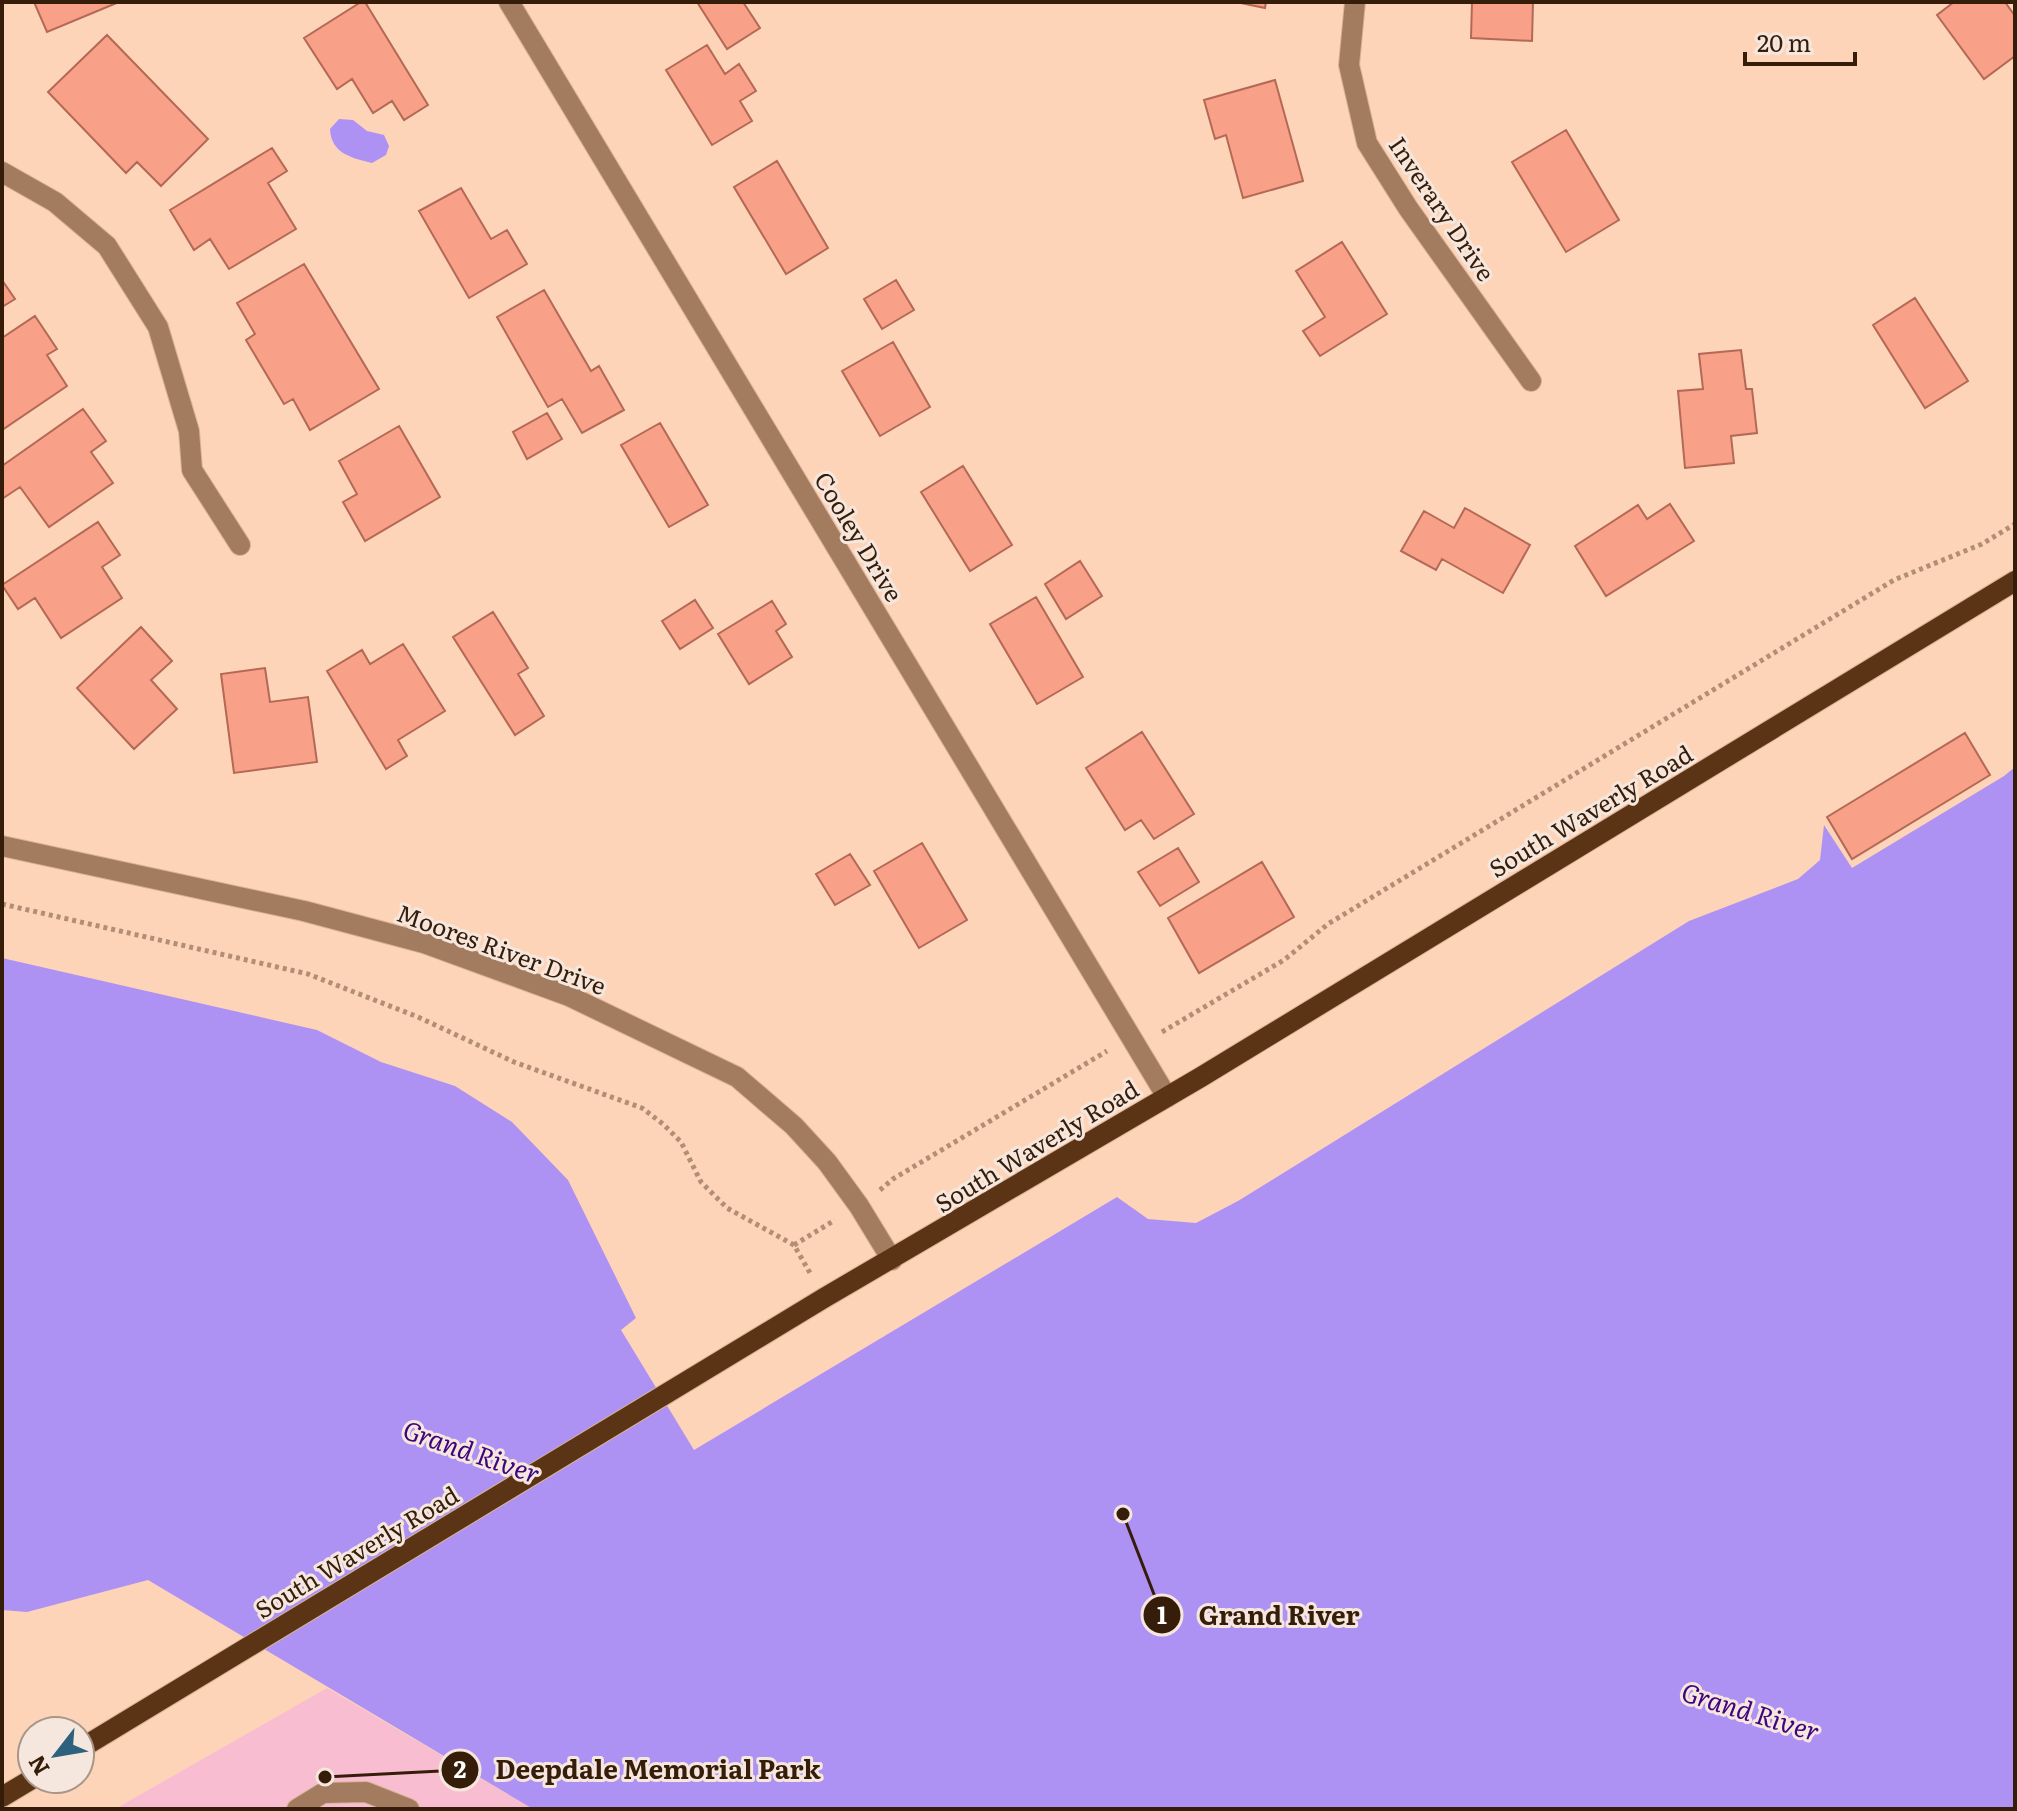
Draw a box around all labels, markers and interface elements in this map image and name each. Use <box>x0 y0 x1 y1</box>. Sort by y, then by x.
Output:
scale bar <box>1745 16 1855 66</box>
text: 20 m <box>1757 24 1811 59</box>
street label: Inverary Drive <box>1382 129 1504 287</box>
street label: Cooley Drive <box>807 464 913 608</box>
street label: South Waverly Road <box>1482 735 1699 885</box>
street label: Moores River Drive <box>393 894 611 1002</box>
street label: South Waverly Road <box>928 1070 1145 1220</box>
water label: Grand River <box>398 1408 546 1492</box>
street label: South Waverly Road <box>248 1476 465 1626</box>
callout: Grand River <box>1142 1590 1375 1640</box>
text: Grand River <box>1198 1594 1360 1633</box>
text: 1 <box>1157 1596 1167 1631</box>
water label: Grand River <box>1677 1671 1825 1749</box>
north arrow <box>16 1715 96 1795</box>
callout: Deepdale Memorial Park <box>440 1745 837 1795</box>
text: Deepdale Memorial Park <box>495 1748 821 1787</box>
text: N <box>19 1750 56 1782</box>
text: 2 <box>454 1750 467 1785</box>

